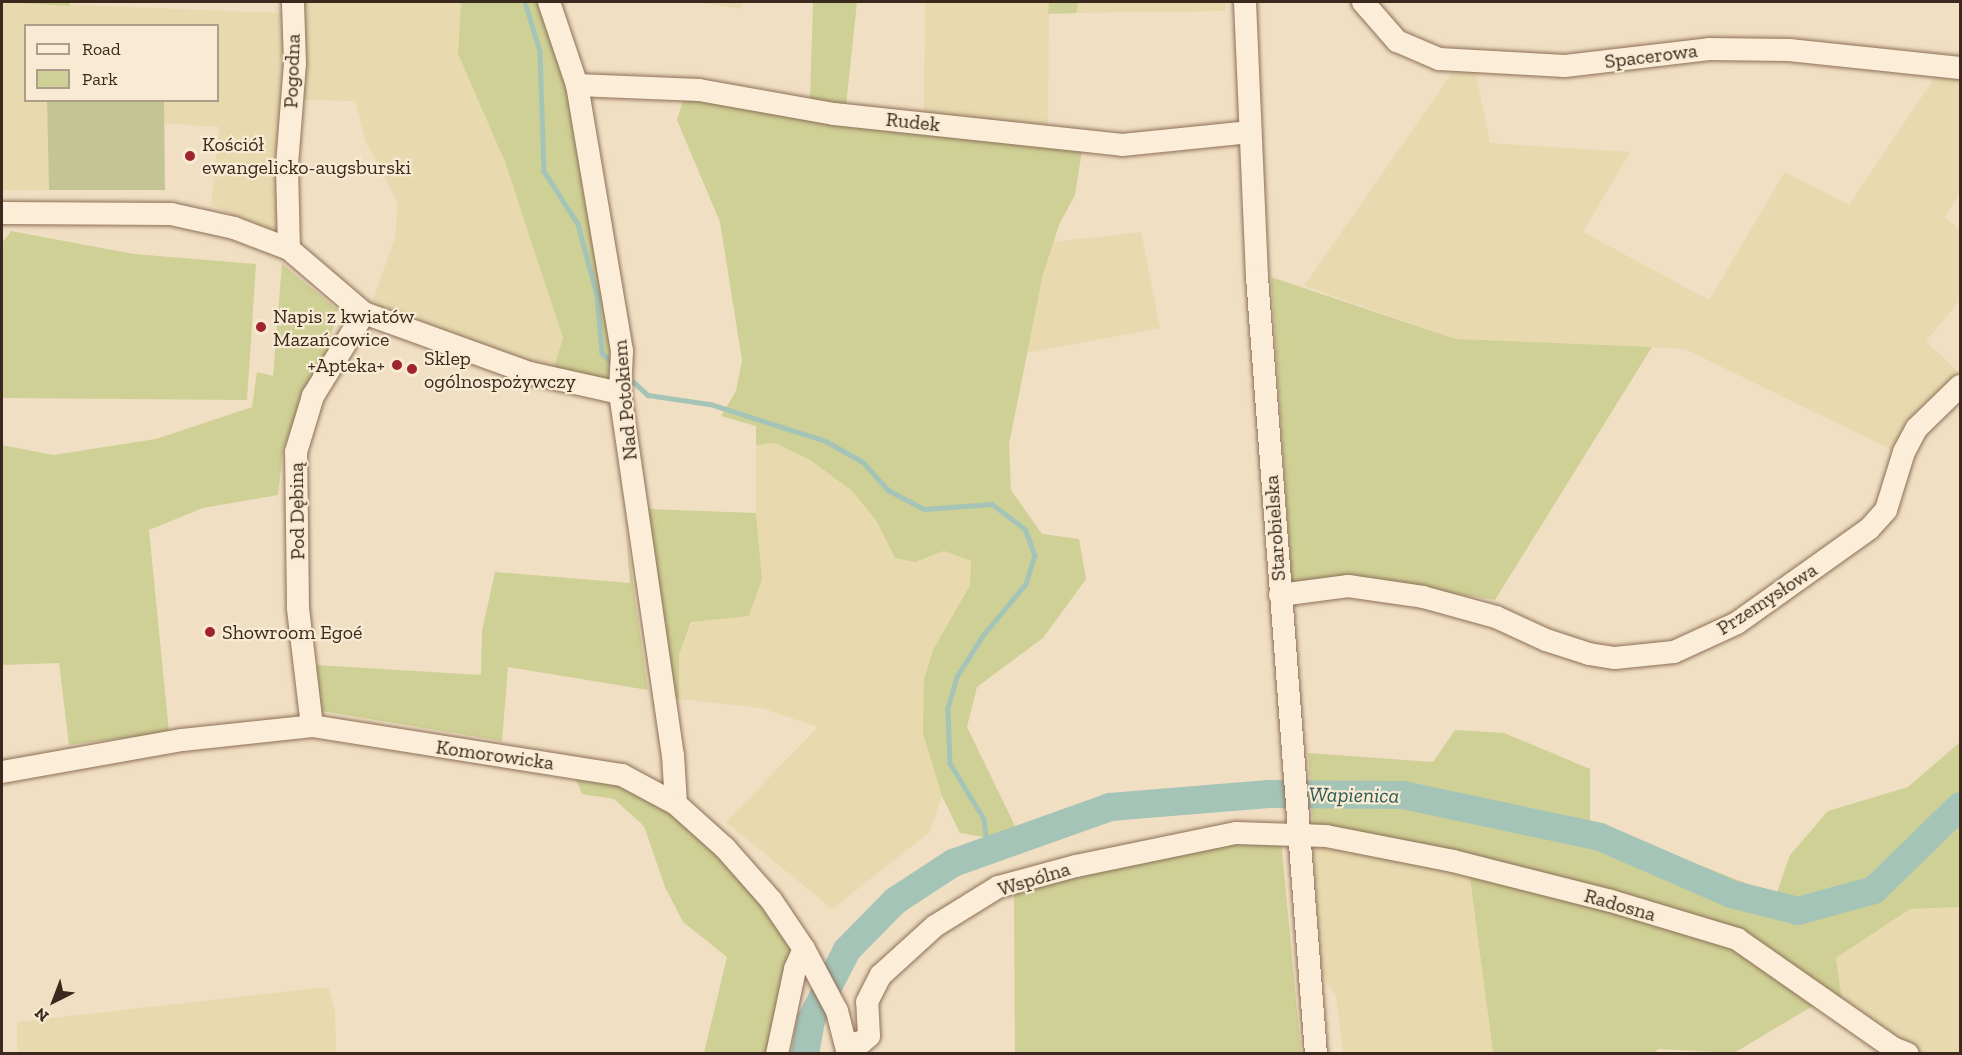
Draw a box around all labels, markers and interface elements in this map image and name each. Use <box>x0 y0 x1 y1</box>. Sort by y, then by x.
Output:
legend <box>24 24 219 102</box>
street label: Pogodna <box>279 33 305 109</box>
text: Road <box>82 38 121 60</box>
street label: Spacerowa <box>1603 38 1699 74</box>
text: Park <box>82 68 118 90</box>
street label: Rudek <box>885 107 941 137</box>
place label: Kościół ewangelicko-augsburski <box>202 132 411 179</box>
marker: Kościół ewangelicko-augsburski <box>183 149 197 163</box>
place label: Napis z kwiatów Mazańcowice <box>273 304 414 351</box>
marker: Napis z kwiatów Mazańcowice <box>254 320 268 334</box>
street label: Nad Potokiem <box>608 339 642 461</box>
place label: Sklep ogólnospożywczy <box>424 346 576 393</box>
place label: +Apteka+ <box>307 353 385 377</box>
marker: +Apteka+ <box>390 358 404 372</box>
marker: Sklep ogólnospożywczy <box>405 362 419 376</box>
street label: Pod Dębiną <box>284 462 310 560</box>
street label: Starobielska <box>1259 474 1291 582</box>
street label: Przemysłowa <box>1712 558 1822 640</box>
place label: Showroom Egoé <box>222 620 362 644</box>
marker: Showroom Egoé <box>203 625 217 639</box>
street label: Komorowicka <box>434 735 556 775</box>
water label: Wapienica <box>1309 782 1399 808</box>
street label: Wspólna <box>995 857 1073 901</box>
street label: Radosna <box>1582 883 1658 927</box>
north arrow <box>24 971 84 1031</box>
text: N <box>31 1004 53 1026</box>

